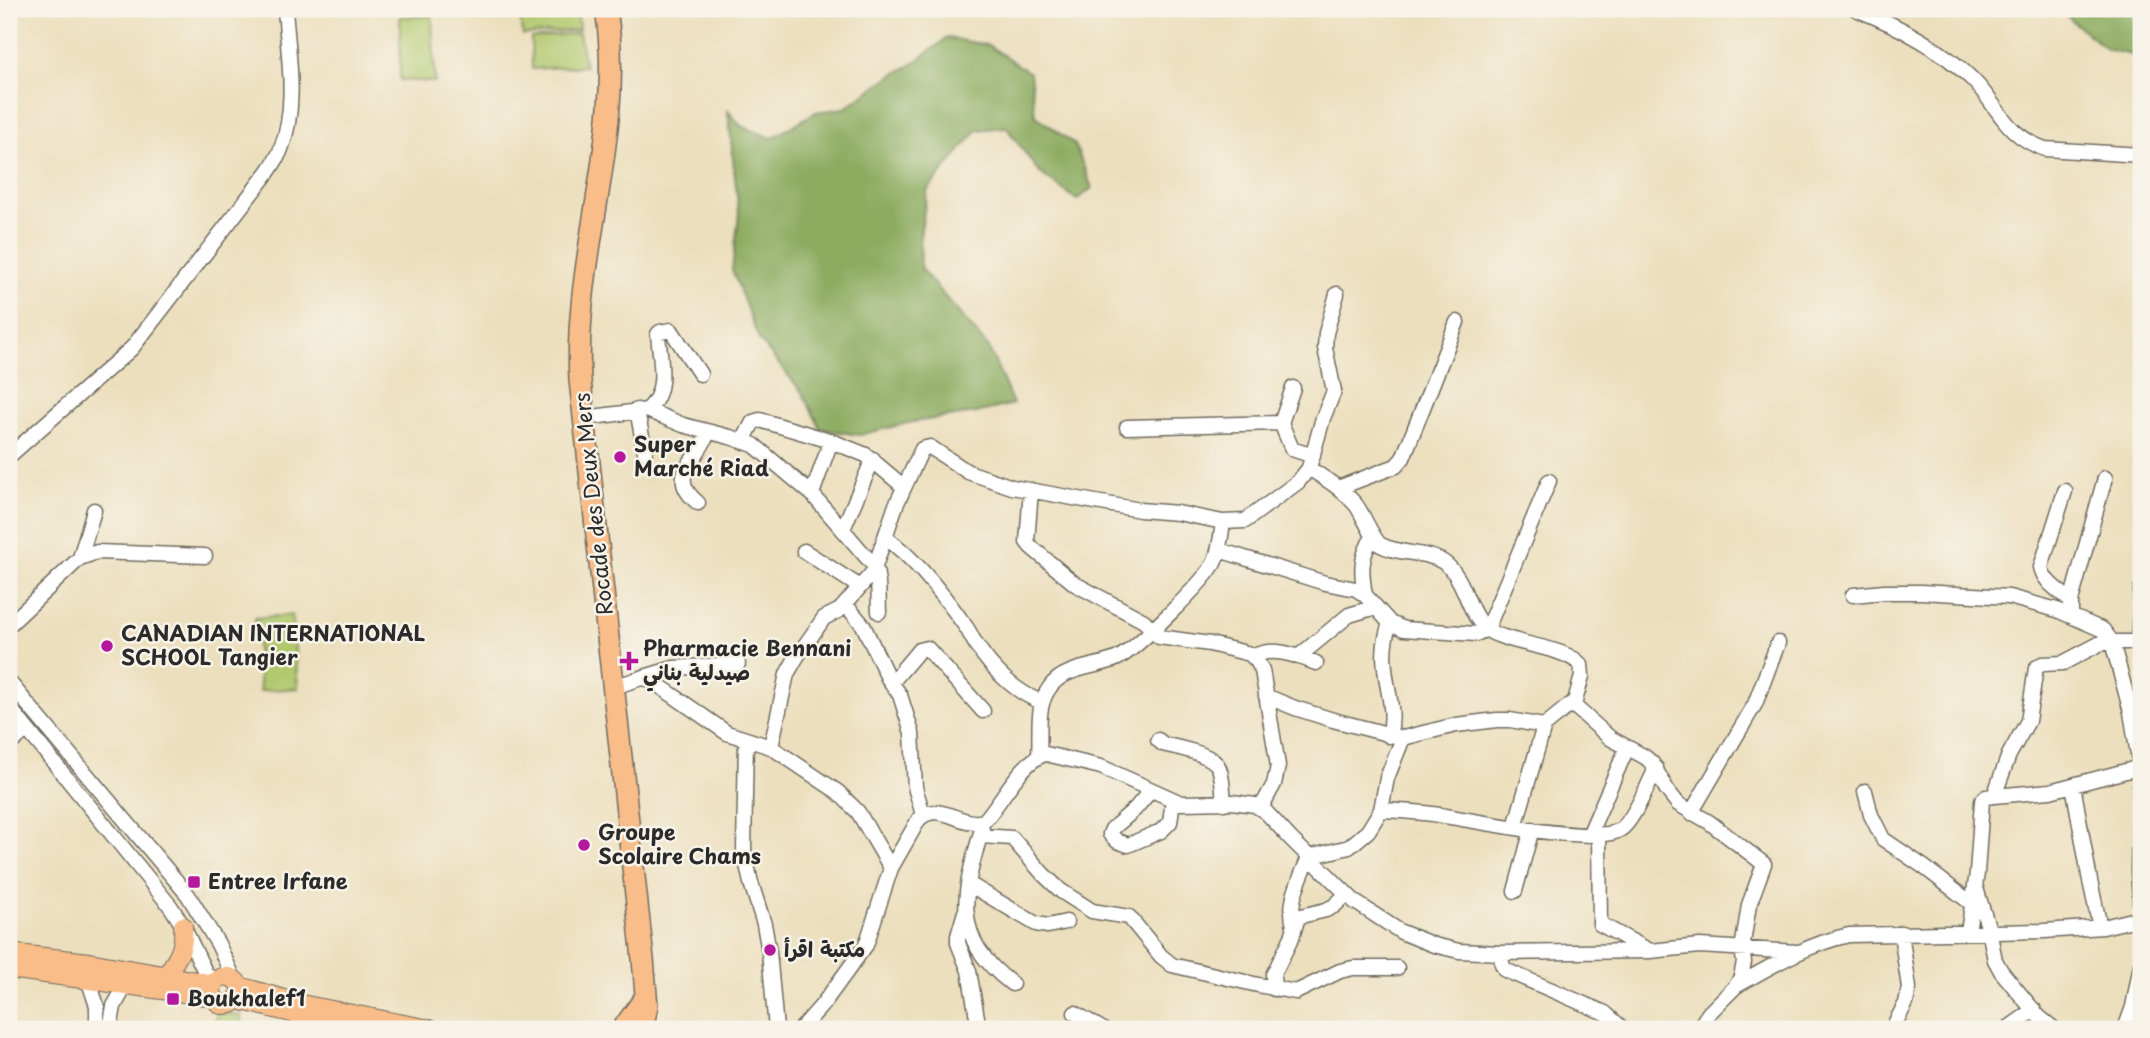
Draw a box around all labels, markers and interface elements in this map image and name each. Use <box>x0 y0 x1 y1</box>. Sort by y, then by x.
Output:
street label: Rocade des Deux Mers <box>564 391 620 617</box>
place label: Super Marché Riad <box>634 427 769 483</box>
marker: Super Marché Riad <box>612 449 628 465</box>
place label: CANADIAN INTERNATIONAL SCHOOL Tangier <box>121 616 425 672</box>
place label: Pharmacie Bennani صيدلية بناني <box>643 631 851 692</box>
marker: CANADIAN INTERNATIONAL SCHOOL Tangier <box>99 638 115 654</box>
marker: Pharmacie Bennani صيدلية بناني <box>621 653 637 669</box>
place label: Groupe Scolaire Chams <box>598 815 761 871</box>
marker: Groupe Scolaire Chams <box>576 837 592 853</box>
place label: Entree Irfane <box>208 864 348 896</box>
marker: Entree Irfane <box>186 874 202 890</box>
place label: مكتبة اقرأ <box>784 932 865 964</box>
marker: مكتبة اقرأ <box>762 942 778 958</box>
place label: Boukhalef1 <box>187 981 306 1013</box>
marker: Boukhalef1 <box>165 991 181 1007</box>

